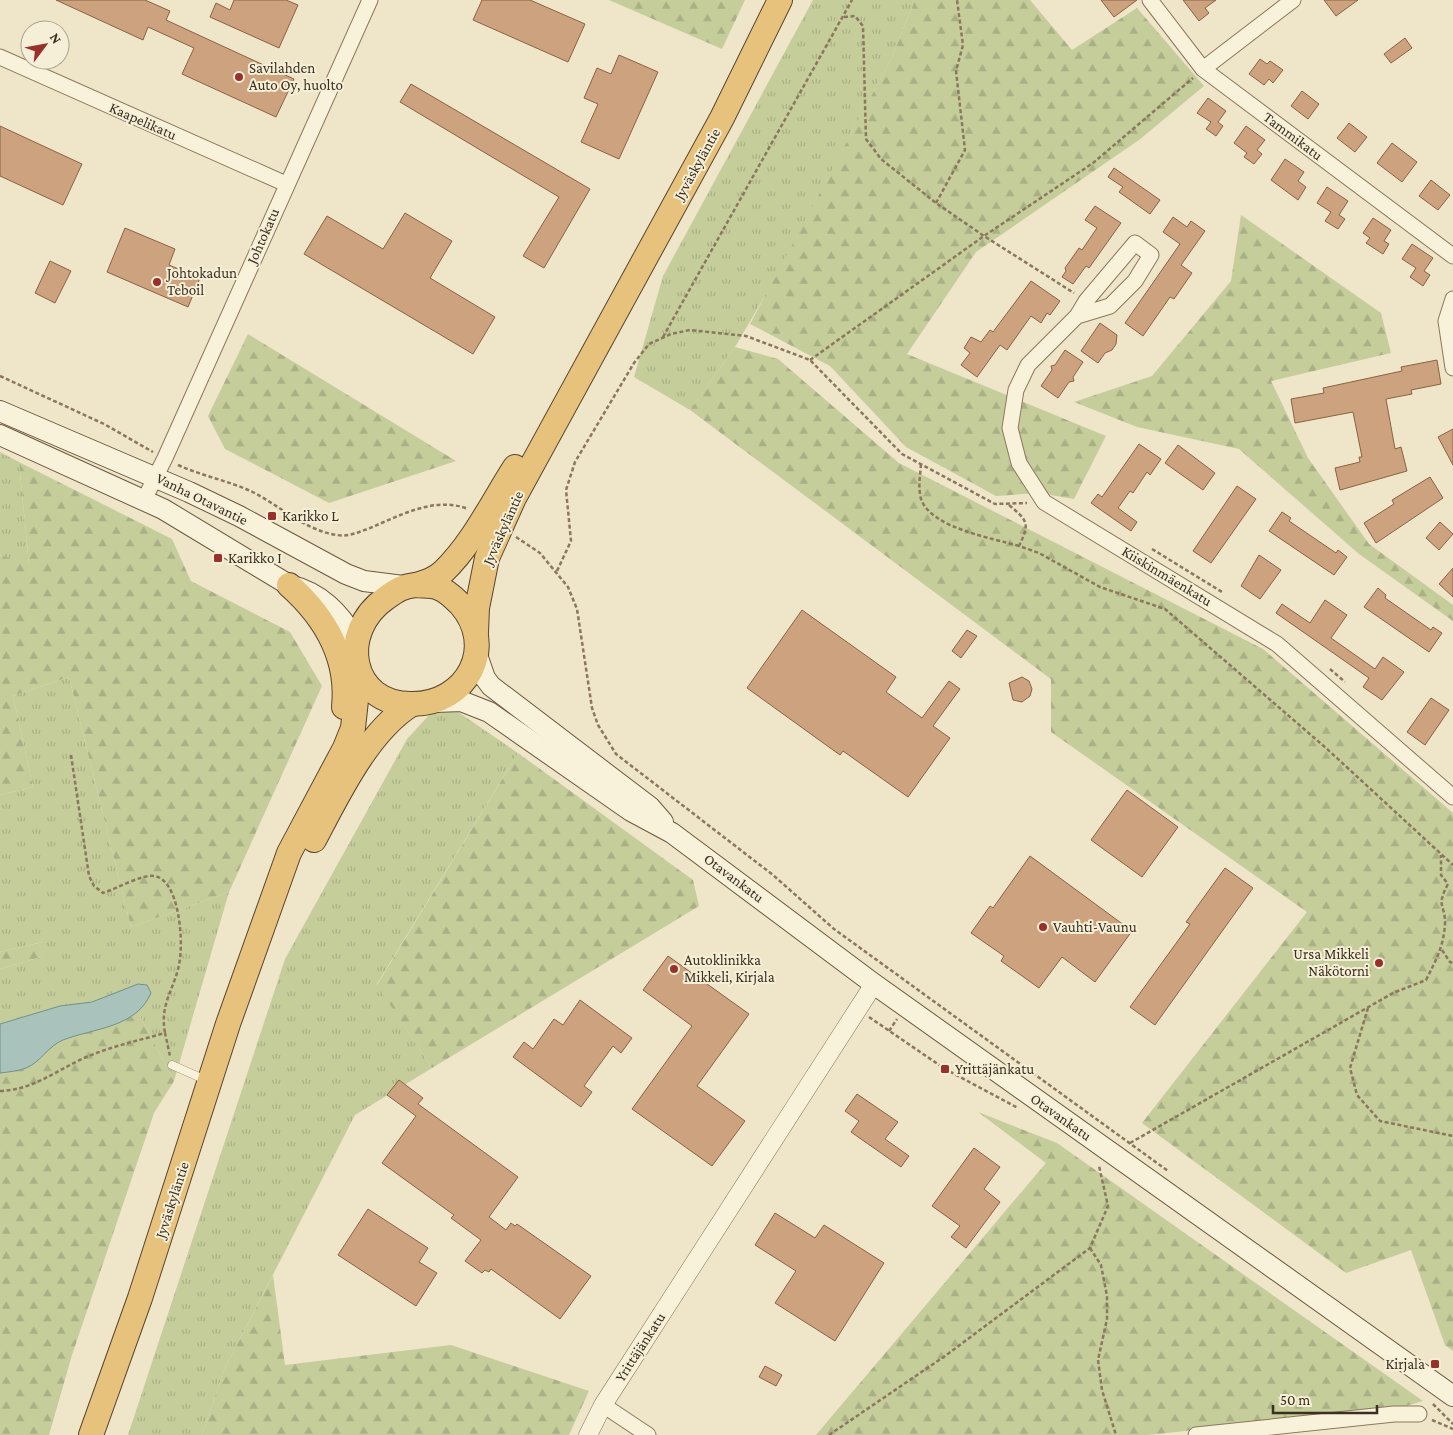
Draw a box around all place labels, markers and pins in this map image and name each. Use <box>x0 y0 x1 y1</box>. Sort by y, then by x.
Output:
place label: Savilahden Auto Oy, huolto <box>249 60 343 94</box>
marker: Savilahden Auto Oy, huolto <box>233 71 245 83</box>
place label: Johtokadun Teboil <box>165 265 237 298</box>
marker: Johtokadun Teboil <box>151 276 163 288</box>
place label: Karikko L <box>282 508 339 524</box>
marker: Karikko L <box>266 510 278 522</box>
place label: Karikko I <box>228 550 282 566</box>
marker: Karikko I <box>212 552 224 564</box>
place label: Vauhti-Vaunu <box>1053 919 1137 935</box>
marker: Vauhti-Vaunu <box>1037 921 1049 933</box>
place label: Ursa Mikkeli Näkötorni <box>1293 946 1369 979</box>
place label: Autoklinikka Mikkeli, Kirjala <box>684 952 775 986</box>
marker: Ursa Mikkeli Näkötorni <box>1373 957 1385 969</box>
marker: Autoklinikka Mikkeli, Kirjala <box>668 963 680 975</box>
place label: Yrittäjänkatu <box>955 1061 1034 1078</box>
marker: Yrittäjänkatu <box>939 1063 951 1075</box>
place label: Kirjala <box>1386 1356 1425 1373</box>
marker: Kirjala <box>1429 1358 1441 1370</box>

